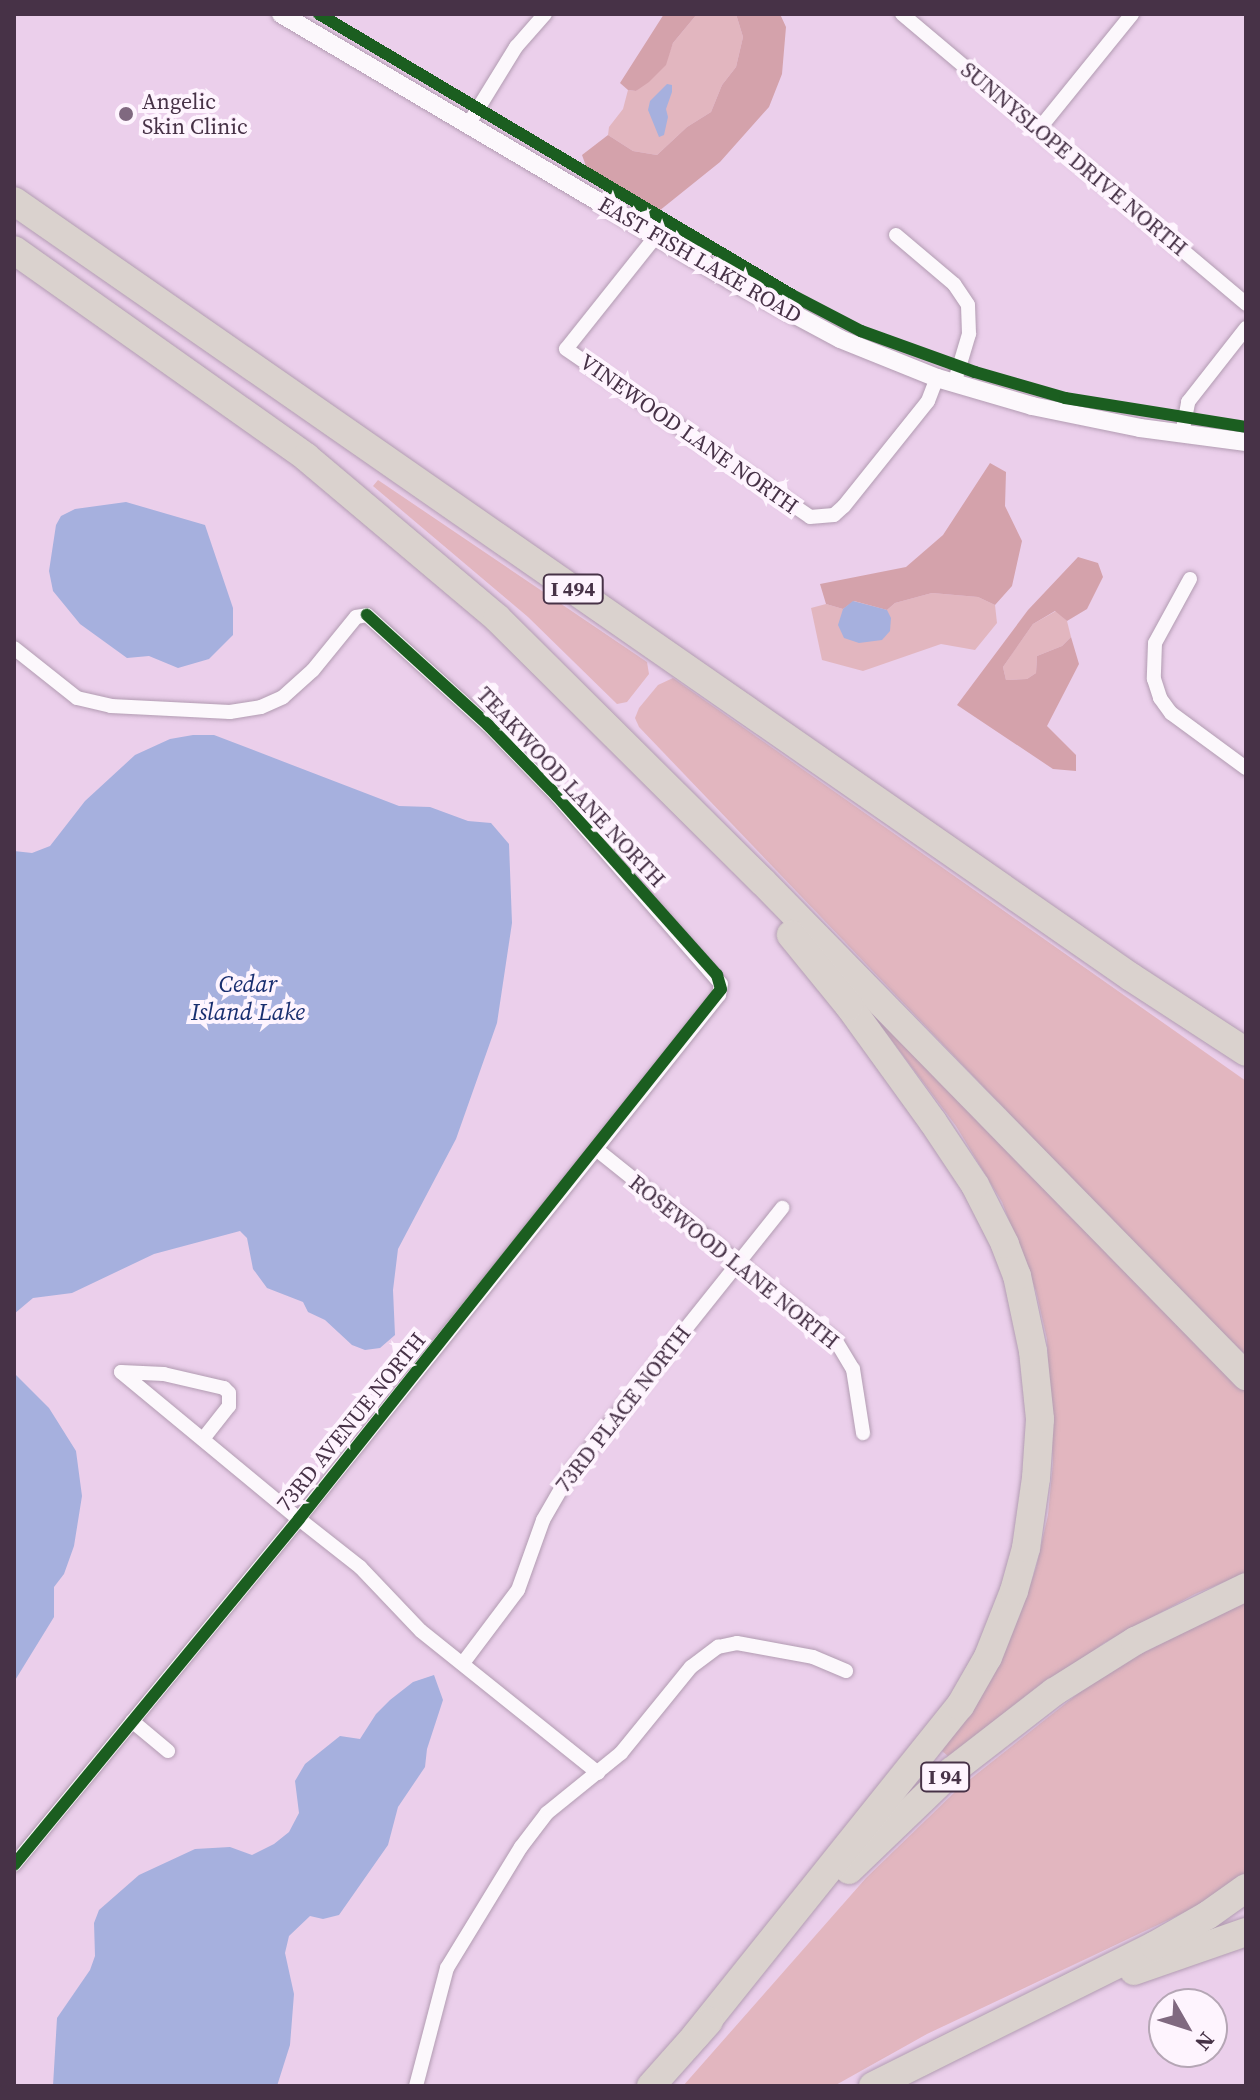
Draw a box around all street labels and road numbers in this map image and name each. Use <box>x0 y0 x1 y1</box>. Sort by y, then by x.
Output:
street label: SUNNYSLOPE DRIVE NORTH <box>955 57 1193 261</box>
street label: EAST FISH LAKE ROAD <box>594 191 806 329</box>
street label: VINEWOOD LANE NORTH <box>575 348 803 520</box>
road number: I 494 <box>541 573 605 605</box>
street label: TEAKWOOD LANE NORTH <box>471 681 671 893</box>
street label: ROSEWOOD LANE NORTH <box>624 1169 844 1355</box>
street label: 73RD PLACE NORTH <box>550 1321 696 1497</box>
street label: 73RD AVENUE NORTH <box>271 1327 431 1517</box>
road number: I 94 <box>919 1761 971 1793</box>

